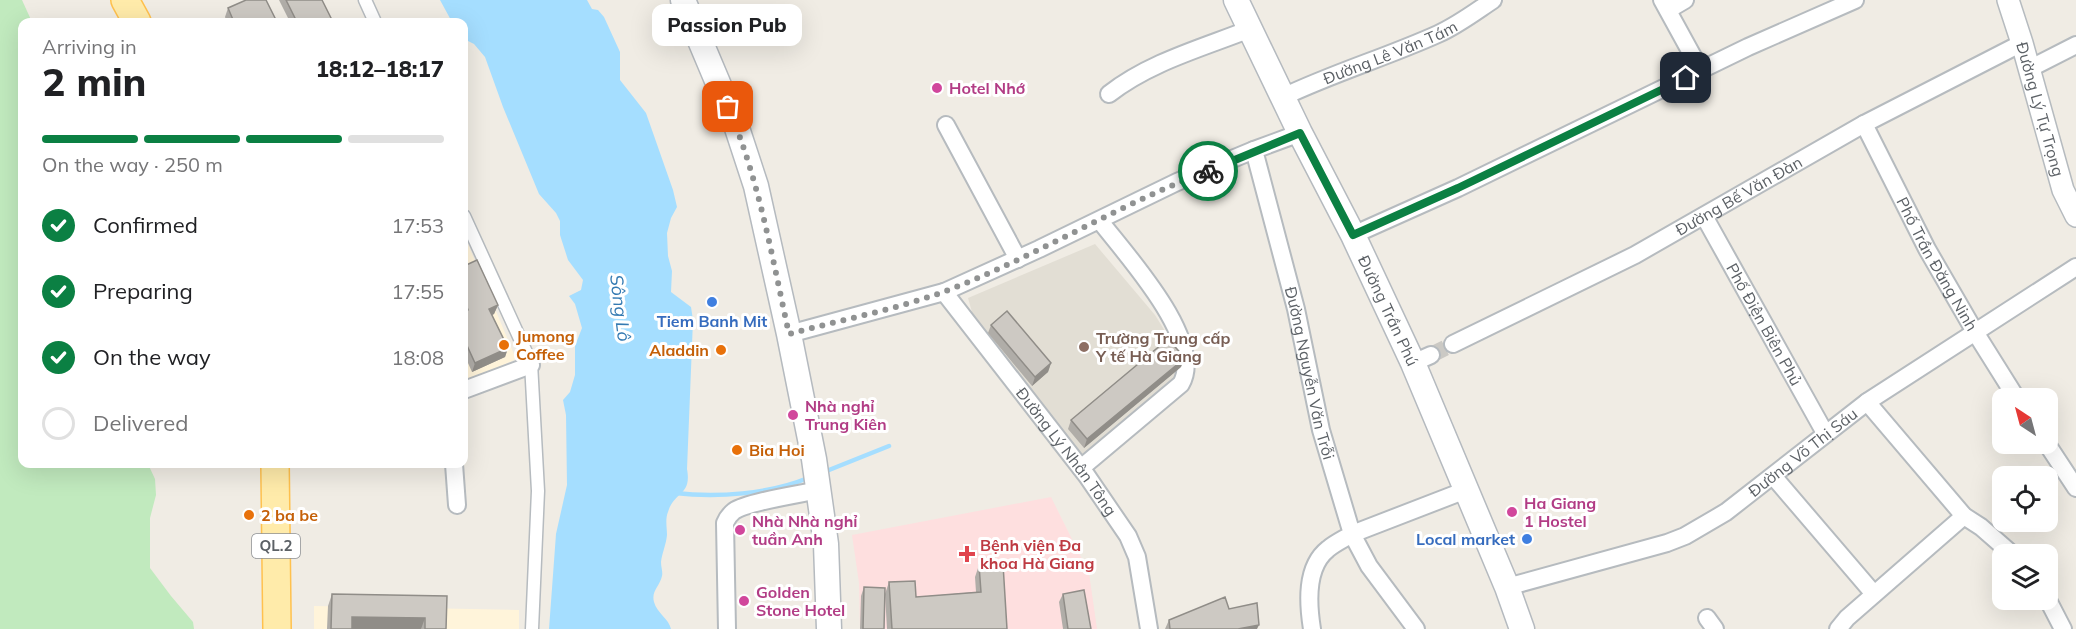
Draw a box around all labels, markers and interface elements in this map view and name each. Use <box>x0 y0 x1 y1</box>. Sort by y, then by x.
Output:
callout: Passion Pub <box>653 5 803 47</box>
text: Passion Pub <box>667 12 787 37</box>
street label: Đường Lê Văn Tám <box>1320 16 1461 88</box>
text: Arriving in <box>42 34 137 59</box>
street label: Đường Lý Tự Trọng <box>2012 40 2069 179</box>
pin <box>1660 52 1711 103</box>
text: 18:12–18:17 <box>316 55 444 83</box>
text: 2 min <box>42 57 147 106</box>
icon: home <box>1669 61 1702 94</box>
place label: Hotel Nhớ <box>949 78 1025 98</box>
pin <box>702 81 753 132</box>
marker: Hotel Nhớ <box>930 81 944 95</box>
icon: bag <box>711 90 744 123</box>
courier <box>1178 141 1238 201</box>
text: On the way · 250 m <box>42 152 223 177</box>
street label: Đường Bế Văn Đàn <box>1672 152 1806 240</box>
icon: bike <box>1192 155 1225 188</box>
street label: Phố Trần Đăng Ninh <box>1892 194 1982 335</box>
icon: check <box>42 209 75 242</box>
text: Confirmed <box>93 211 198 239</box>
text: 17:53 <box>391 213 444 238</box>
street label: Đường Trần Phú <box>1354 252 1423 369</box>
street label: Phố Điện Biên Phủ <box>1722 259 1807 389</box>
water label: Sông Lô <box>605 273 636 343</box>
icon: check <box>42 275 75 308</box>
text: Preparing <box>93 277 193 305</box>
text: 17:55 <box>391 279 444 304</box>
street label: Đường Nguyễn Văn Trỗi <box>1281 284 1339 462</box>
marker: Tiem Banh Mit <box>705 295 719 309</box>
place label: Tiem Banh Mit <box>657 311 767 331</box>
place label: Jumong Coffee <box>516 326 575 364</box>
place label: Trường Trung cấp Y tế Hà Giang <box>1095 328 1230 366</box>
marker: Jumong Coffee <box>497 338 511 352</box>
place label: Aladdin <box>649 340 709 360</box>
marker: Trường Trung cấp Y tế Hà Giang <box>1077 340 1091 354</box>
icon: check <box>42 341 75 374</box>
text: On the way <box>93 343 211 371</box>
marker: Aladdin <box>714 343 728 357</box>
text: 18:08 <box>391 345 444 370</box>
street label: Đường Lý Nhân Tông <box>1012 383 1121 519</box>
north arrow <box>1992 388 2058 454</box>
map controls <box>1992 388 2058 610</box>
place label: Nhà nghỉ Trung Kiên <box>805 396 887 434</box>
street label: Đường Võ Thị Sáu <box>1744 403 1861 501</box>
marker: Nhà nghỉ Trung Kiên <box>786 408 800 422</box>
text: Delivered <box>93 409 188 437</box>
place label: Bia Hoi <box>749 440 805 460</box>
marker: Bia Hoi <box>730 443 744 457</box>
button: locate <box>1992 466 2058 532</box>
place label: Ha Giang 1 Hostel <box>1524 493 1596 531</box>
place label: 2 ba be <box>261 505 318 525</box>
marker: Ha Giang 1 Hostel <box>1505 505 1519 519</box>
marker: 2 ba be <box>242 508 256 522</box>
place label: Nhà Nhà nghỉ tuần Anh <box>752 511 858 549</box>
marker: Nhà Nhà nghỉ tuần Anh <box>733 523 747 537</box>
place label: Local market <box>1416 529 1515 549</box>
marker: Local market <box>1520 532 1534 546</box>
road number: QL.2 <box>252 534 300 558</box>
place label: Bệnh viện Đa khoa Hà Giang <box>980 535 1095 573</box>
button: layers <box>1992 544 2058 610</box>
marker: Bệnh viện Đa khoa Hà Giang <box>958 545 976 563</box>
place label: Golden Stone Hotel <box>756 582 845 620</box>
marker: Golden Stone Hotel <box>737 594 751 608</box>

